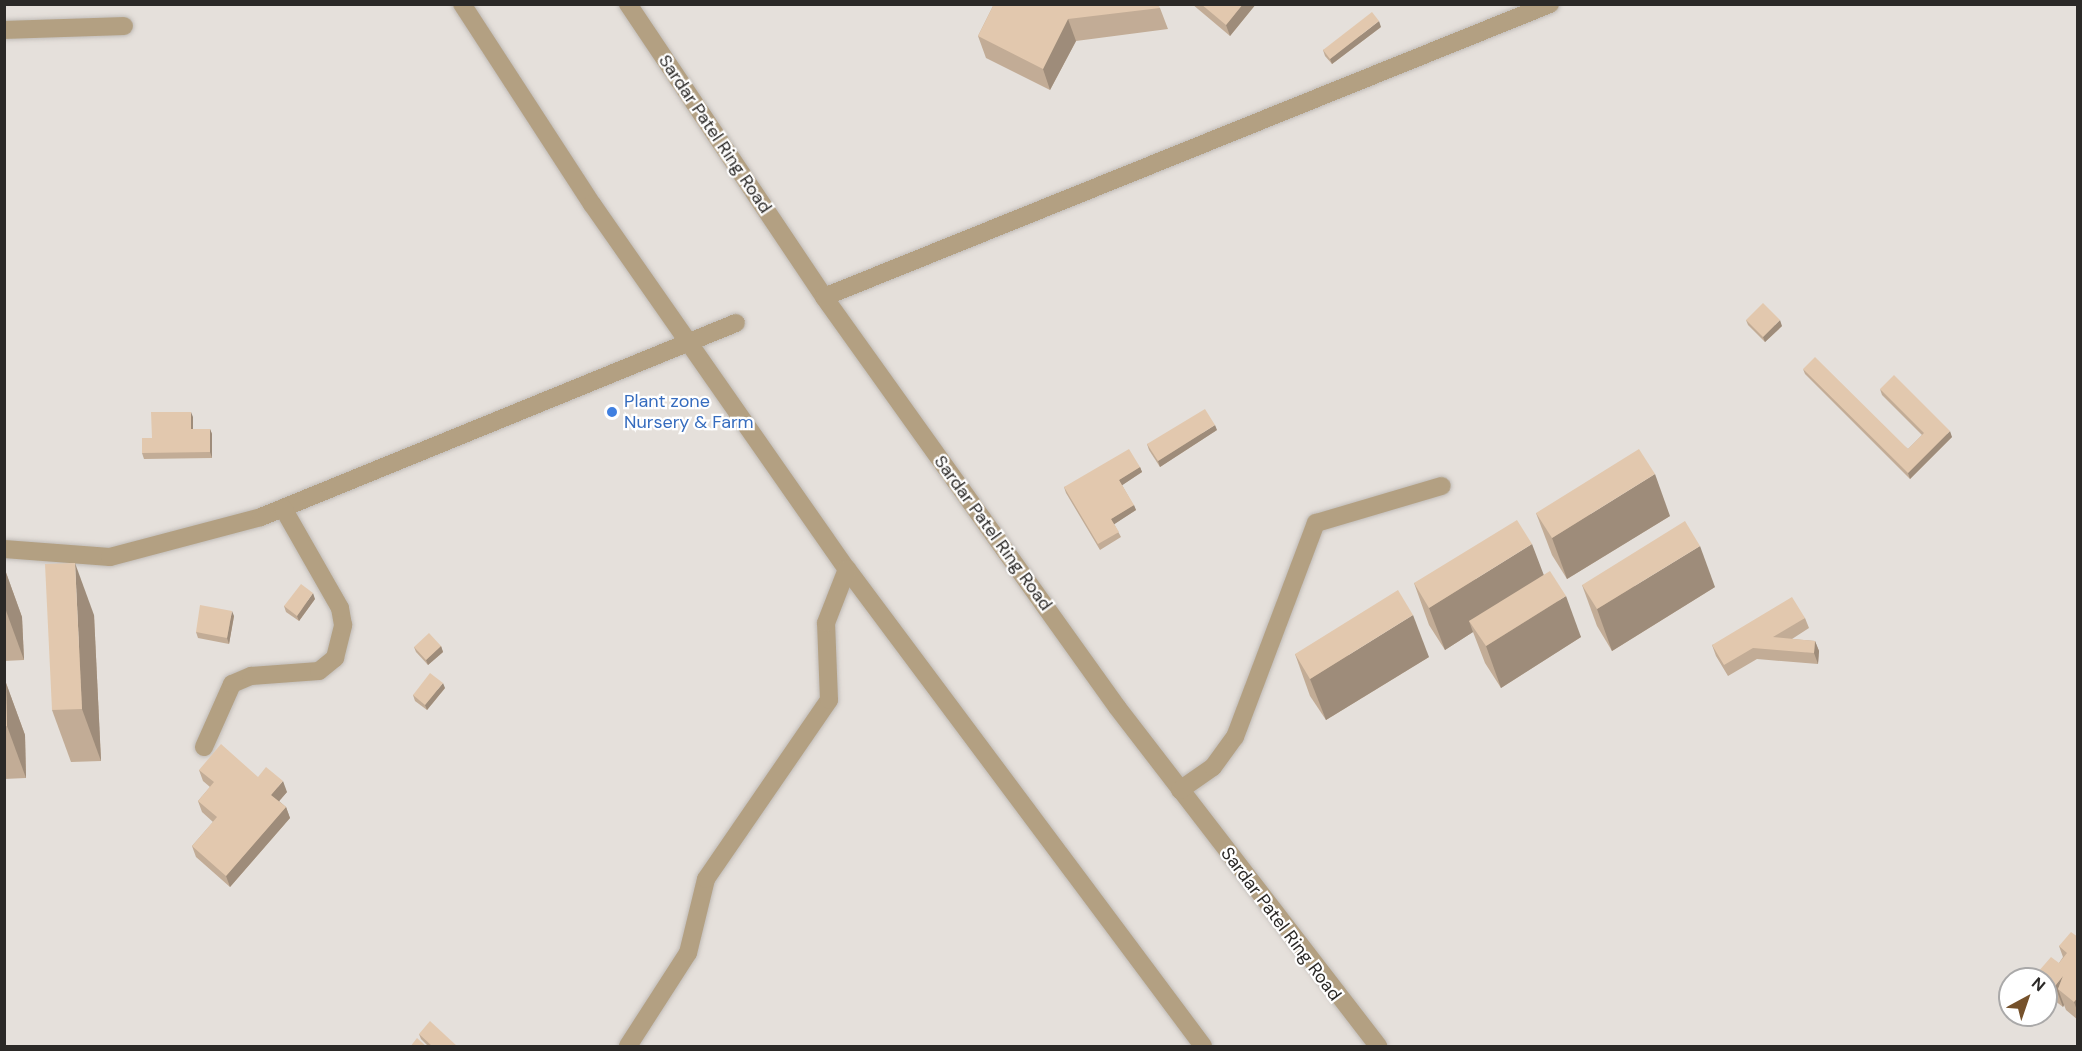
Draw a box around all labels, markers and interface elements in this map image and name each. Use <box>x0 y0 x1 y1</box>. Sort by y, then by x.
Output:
street label: Sardar Patel Ring Road <box>654 51 776 217</box>
place label: Plant zone Nursery & Farm <box>624 391 754 434</box>
marker: Plant zone Nursery & Farm <box>605 405 619 419</box>
street label: Sardar Patel Ring Road <box>929 451 1057 615</box>
street label: Sardar Patel Ring Road <box>1216 843 1346 1005</box>
north arrow <box>1998 967 2058 1027</box>
text: N <box>2027 973 2050 996</box>

